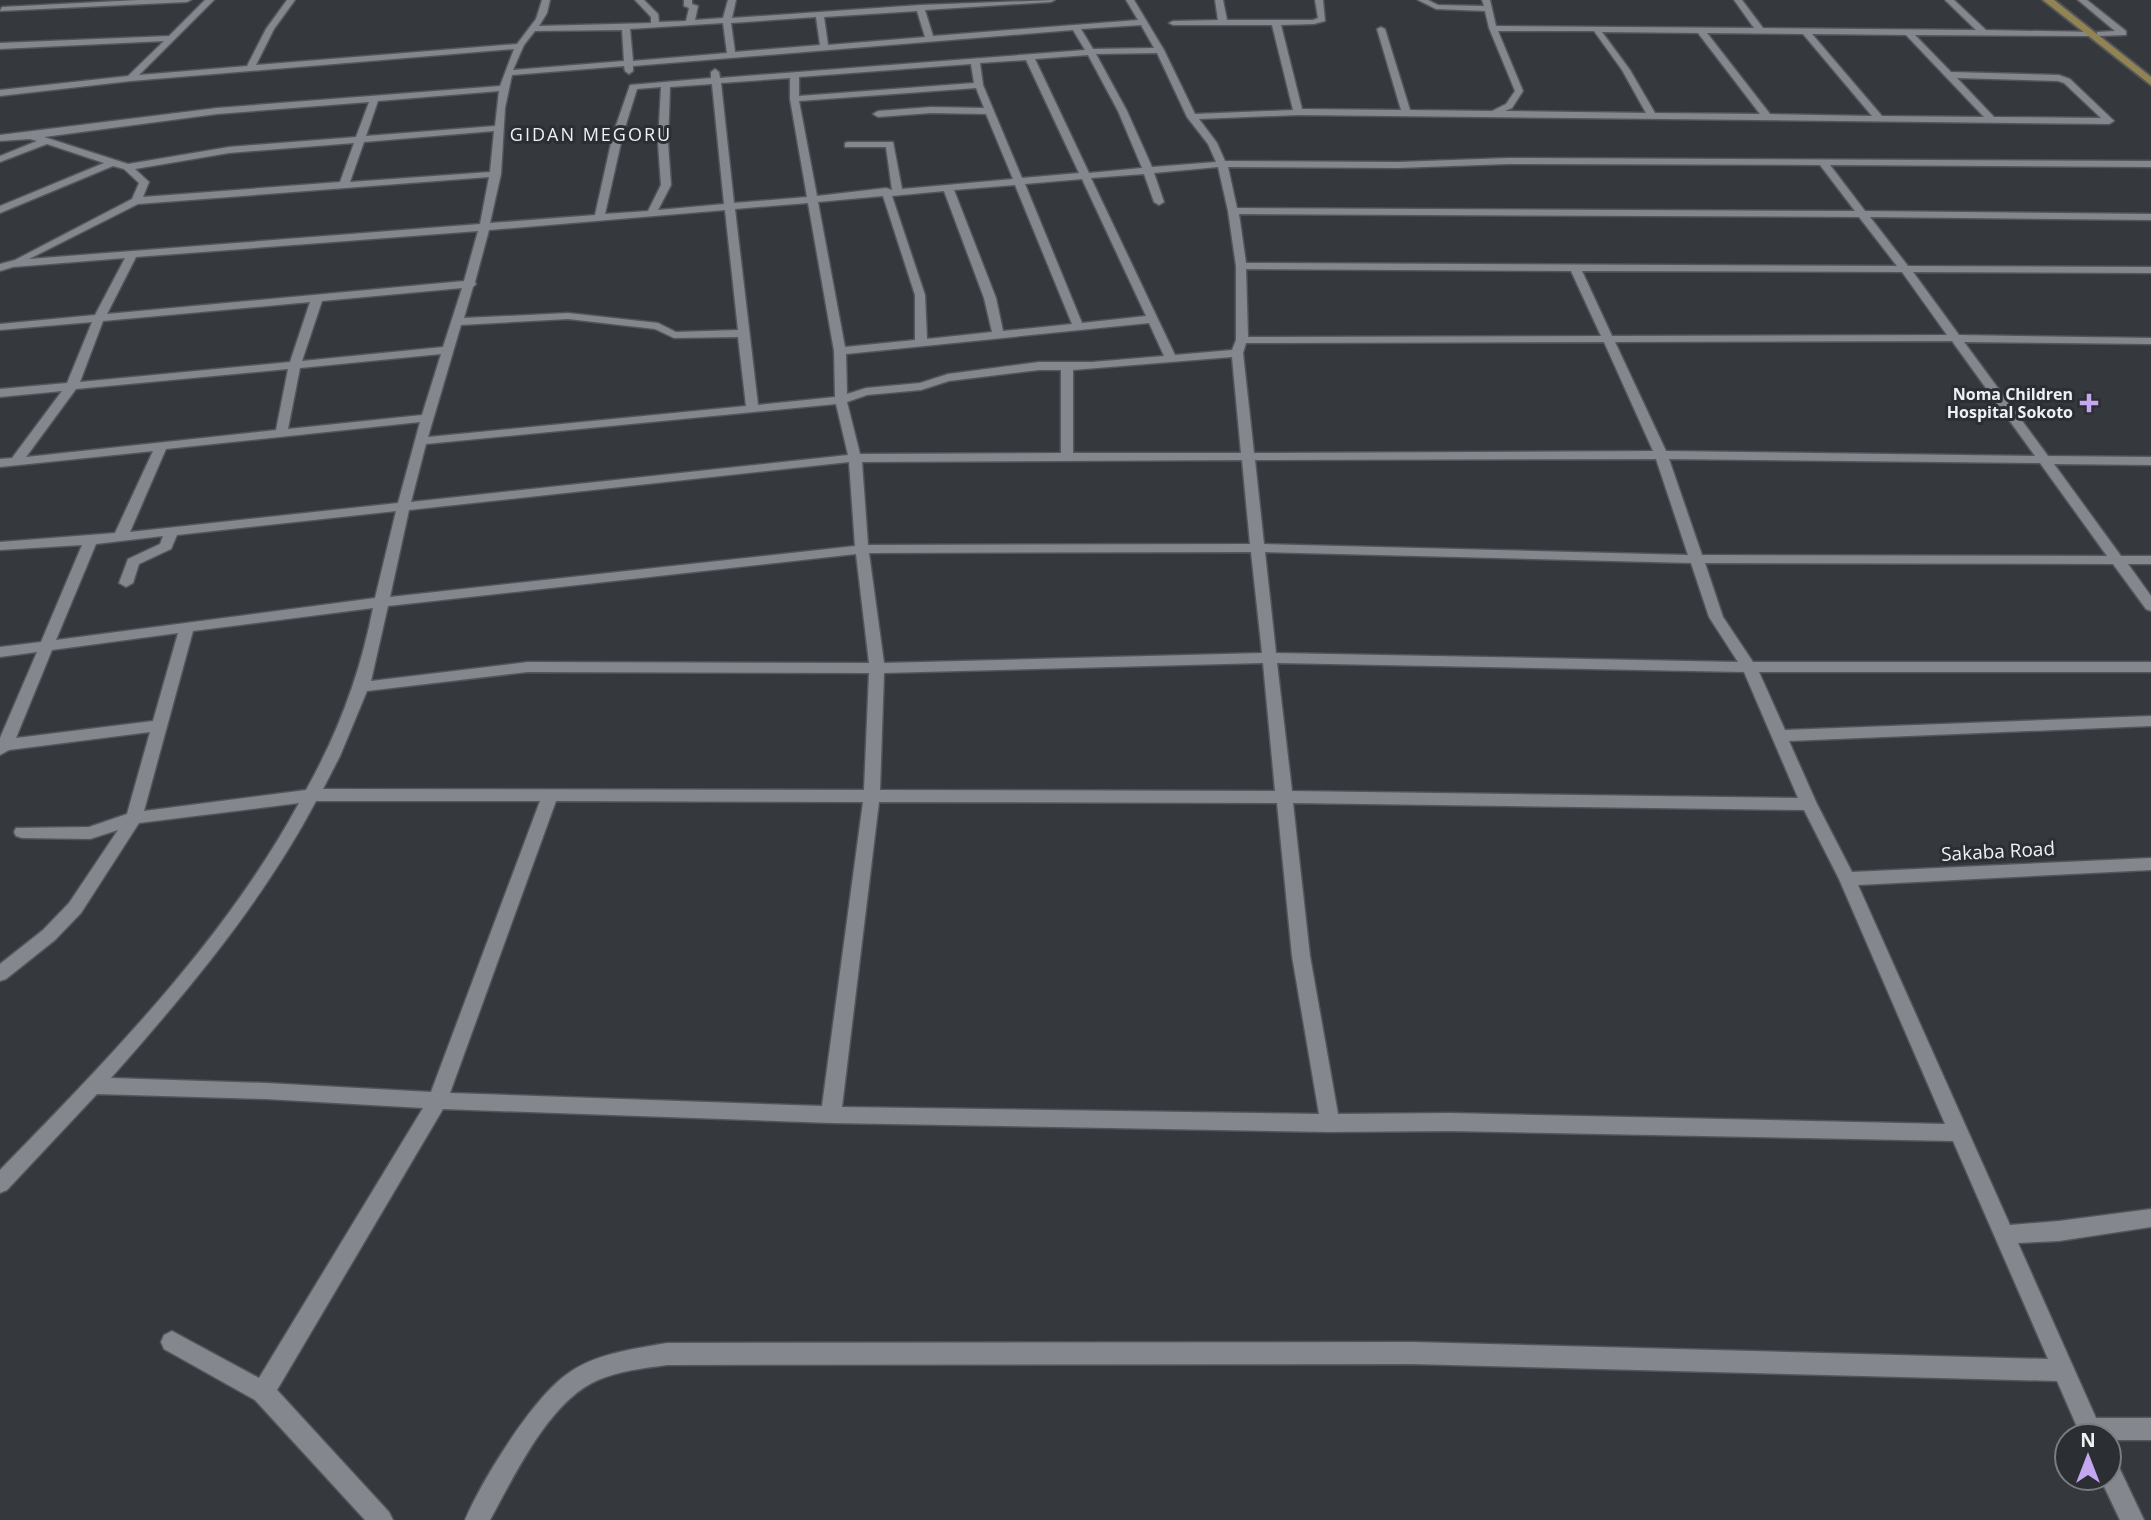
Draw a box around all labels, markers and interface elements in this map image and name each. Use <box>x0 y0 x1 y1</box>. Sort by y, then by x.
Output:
district label: GIDAN MEGORU <box>510 122 672 146</box>
place label: Noma Children Hospital Sokoto <box>1947 383 2073 423</box>
marker: Noma Children Hospital Sokoto <box>2079 393 2099 413</box>
street label: Sakaba Road <box>1940 835 2056 867</box>
north arrow <box>2053 1422 2123 1492</box>
text: N <box>2080 1427 2096 1453</box>

